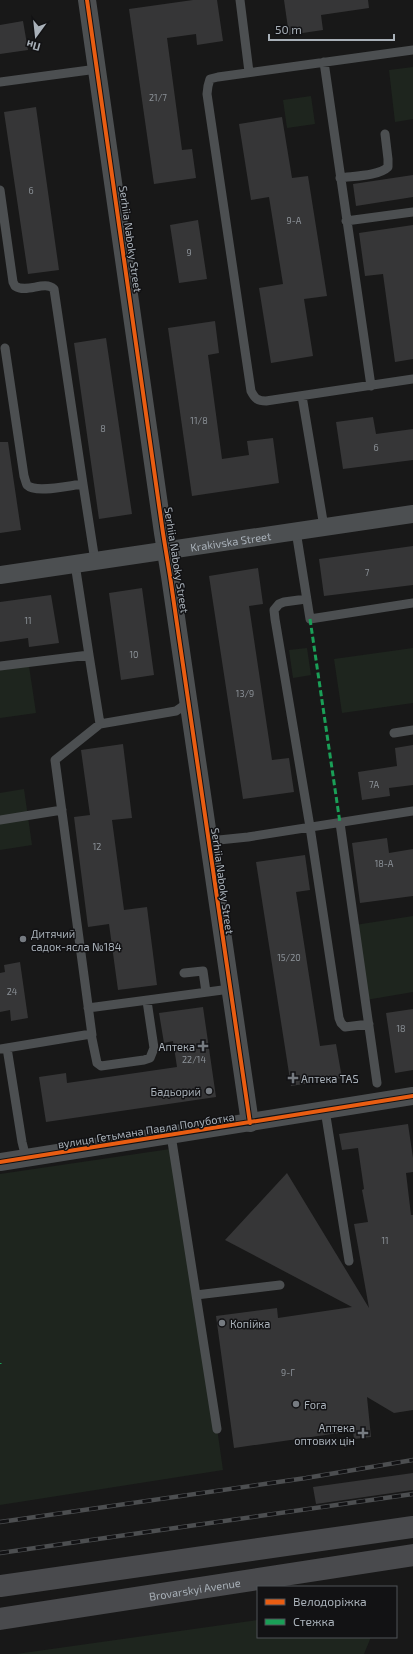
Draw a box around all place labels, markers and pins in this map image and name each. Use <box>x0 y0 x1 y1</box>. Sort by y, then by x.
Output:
place label: Дитячий садок-ясла №184 <box>31 927 122 953</box>
marker: Дитячий садок-ясла №184 <box>18 934 28 944</box>
place label: Аптека <box>159 1040 195 1053</box>
marker: Аптека <box>198 1041 208 1051</box>
place label: Аптека TAS <box>301 1072 359 1085</box>
marker: Аптека TAS <box>288 1073 298 1083</box>
place label: Бадьорий <box>151 1085 201 1098</box>
marker: Бадьорий <box>204 1086 214 1096</box>
place label: Копійка <box>230 1317 270 1330</box>
marker: Копійка <box>217 1318 227 1328</box>
place label: Fora <box>304 1398 326 1411</box>
marker: Fora <box>291 1399 301 1409</box>
place label: Аптека оптових цін <box>294 1421 355 1447</box>
marker: Аптека оптових цін <box>358 1428 368 1438</box>

